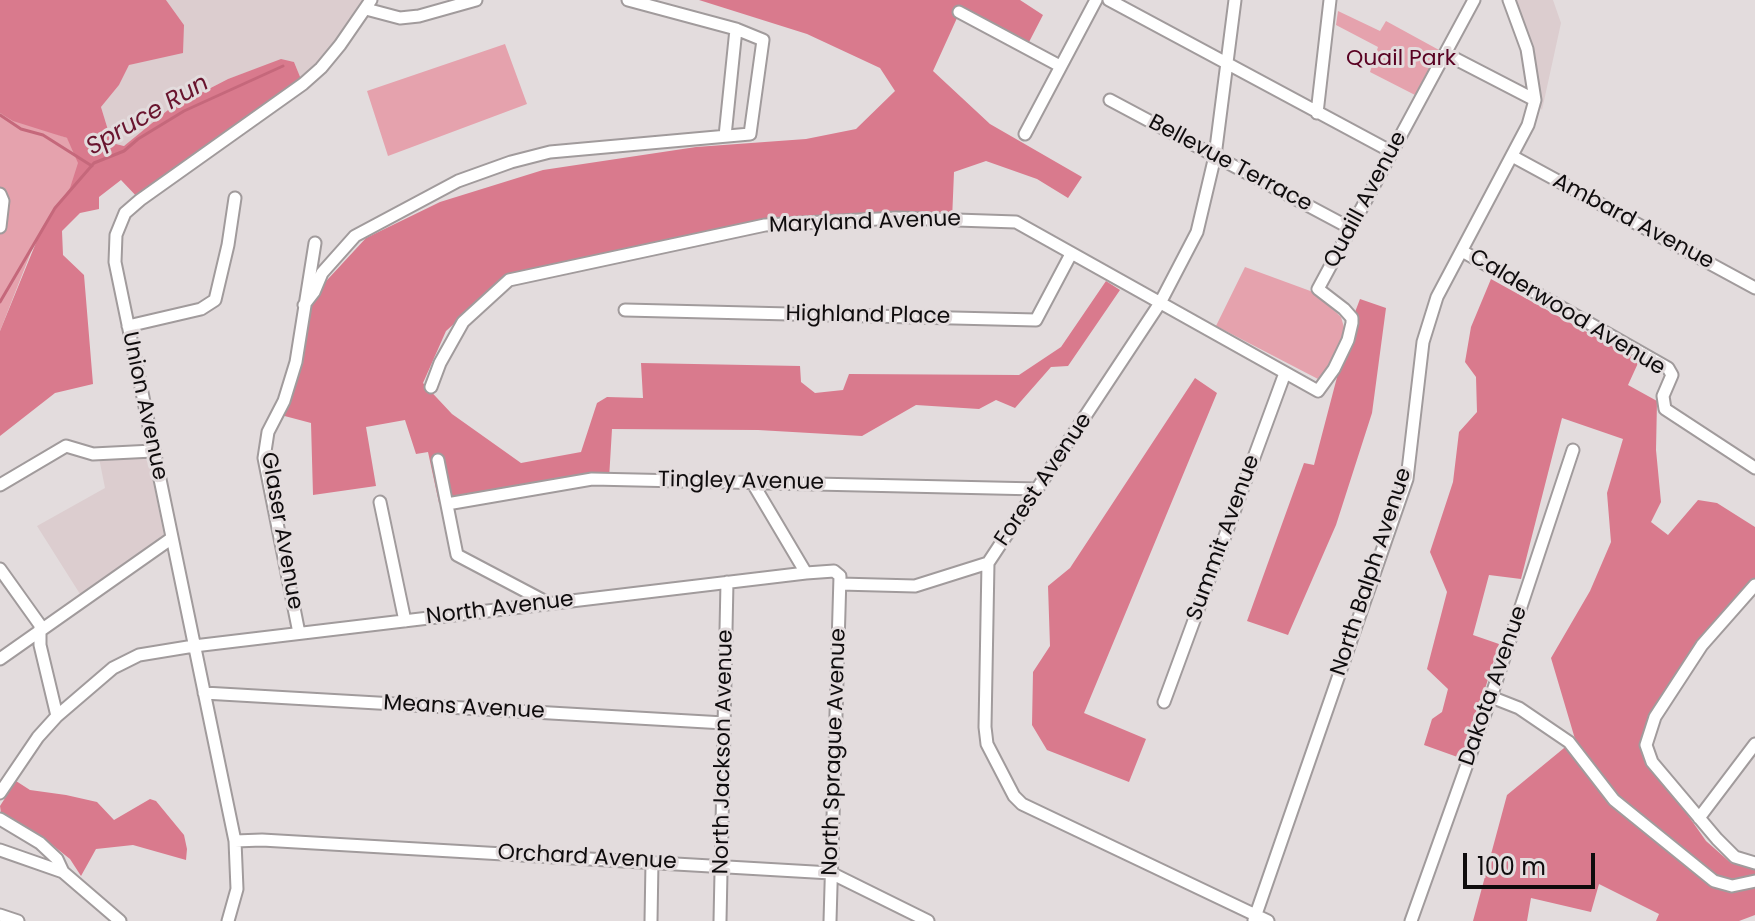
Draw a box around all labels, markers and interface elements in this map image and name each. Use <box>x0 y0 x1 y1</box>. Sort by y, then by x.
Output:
park label: Quail Park <box>1346 46 1456 72</box>
water label: Spruce Run <box>82 69 214 163</box>
street label: Bellevue Terrace <box>1144 110 1316 218</box>
street label: Quaill Avenue <box>1319 127 1413 273</box>
street label: Ambard Avenue <box>1548 168 1718 276</box>
street label: Maryland Avenue <box>769 206 961 240</box>
street label: Calderwood Avenue <box>1464 244 1670 382</box>
street label: Highland Place <box>785 301 951 331</box>
street label: Union Avenue <box>115 329 173 483</box>
street label: Forest Avenue <box>990 408 1098 552</box>
street label: Glaser Avenue <box>254 450 308 612</box>
street label: Summit Avenue <box>1182 452 1266 624</box>
street label: North Balph Avenue <box>1326 465 1418 679</box>
street label: Tingley Avenue <box>658 467 824 497</box>
street label: North Avenue <box>425 587 575 631</box>
street label: Dakota Avenue <box>1454 603 1534 769</box>
street label: North Sprague Avenue <box>817 628 853 876</box>
street label: North Jackson Avenue <box>709 629 739 875</box>
street label: Means Avenue <box>383 691 545 725</box>
scale bar <box>1467 837 1599 887</box>
street label: Orchard Avenue <box>497 840 677 876</box>
text: 100 m <box>1477 850 1546 883</box>

